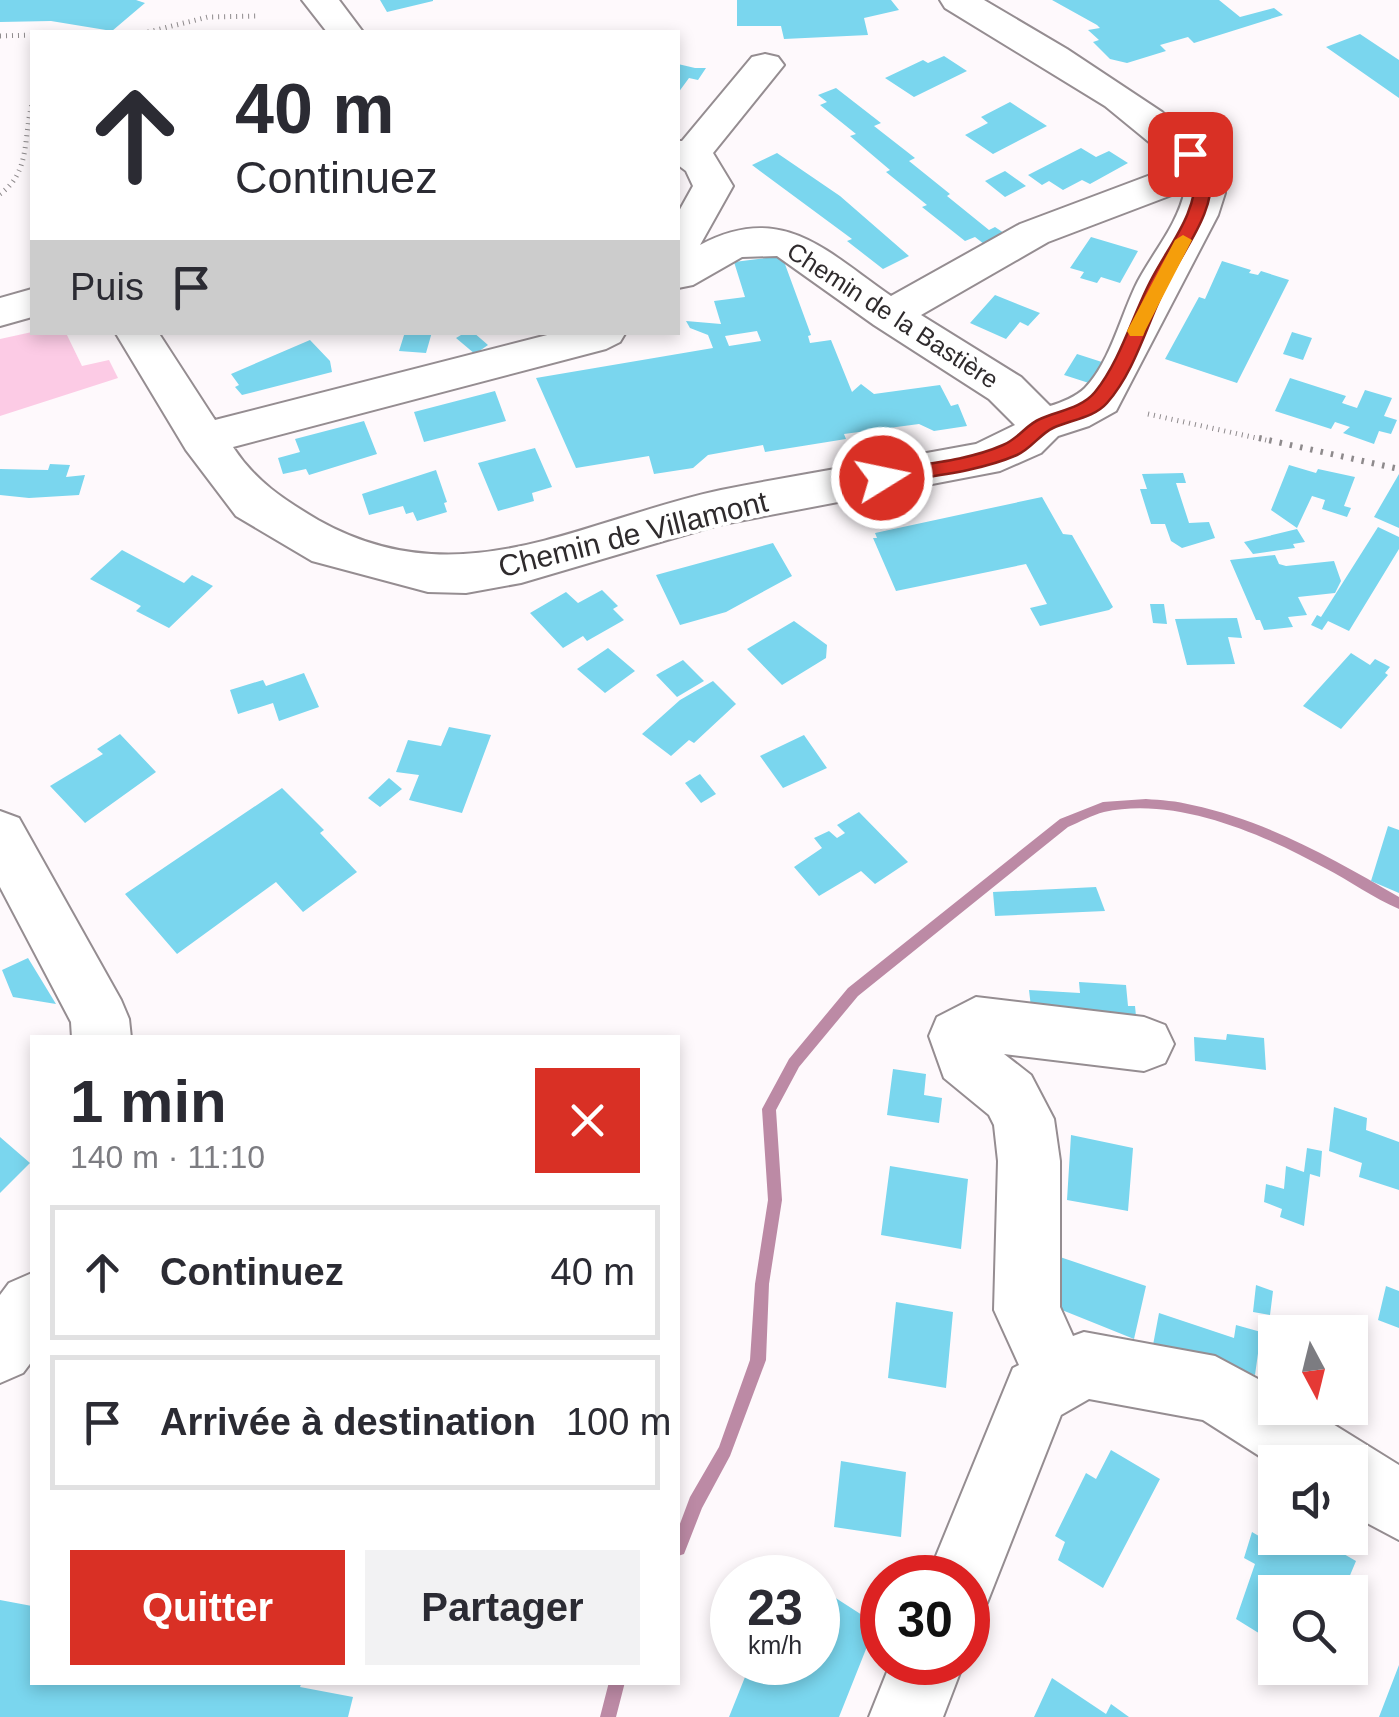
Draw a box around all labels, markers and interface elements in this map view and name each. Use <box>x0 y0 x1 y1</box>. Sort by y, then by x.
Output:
icon: ahead <box>70 70 200 200</box>
text: 40 m <box>235 70 395 148</box>
pin <box>1148 112 1233 197</box>
icon: arrive <box>1163 127 1218 182</box>
text: Continuez <box>235 152 438 203</box>
street label: Chemin de la Bastière <box>782 236 1004 394</box>
icon: arrive <box>164 260 219 315</box>
text: Puis <box>70 266 144 308</box>
position arrow <box>830 426 934 530</box>
street label: Chemin de Villamont <box>495 484 772 583</box>
text: 1 min <box>70 1068 227 1135</box>
button: close <box>535 1068 640 1173</box>
text: 140 m · 11:10 <box>70 1139 265 1175</box>
icon: ahead <box>75 1245 130 1300</box>
text: Continuez <box>160 1251 344 1293</box>
text: 40 m <box>551 1251 635 1293</box>
north arrow <box>1258 1315 1368 1425</box>
map controls <box>1258 1315 1368 1685</box>
icon: arrive <box>75 1395 130 1450</box>
text: Arrivée à destination <box>160 1401 536 1443</box>
text: 100 m <box>566 1401 672 1443</box>
button: sound <box>1258 1445 1368 1555</box>
button: Quitter <box>70 1550 345 1665</box>
button: Partager <box>365 1550 640 1665</box>
speed limit sign: 30 <box>860 1555 990 1685</box>
button: search <box>1258 1575 1368 1685</box>
text: 23 <box>747 1580 803 1636</box>
text: km/h <box>748 1631 802 1659</box>

